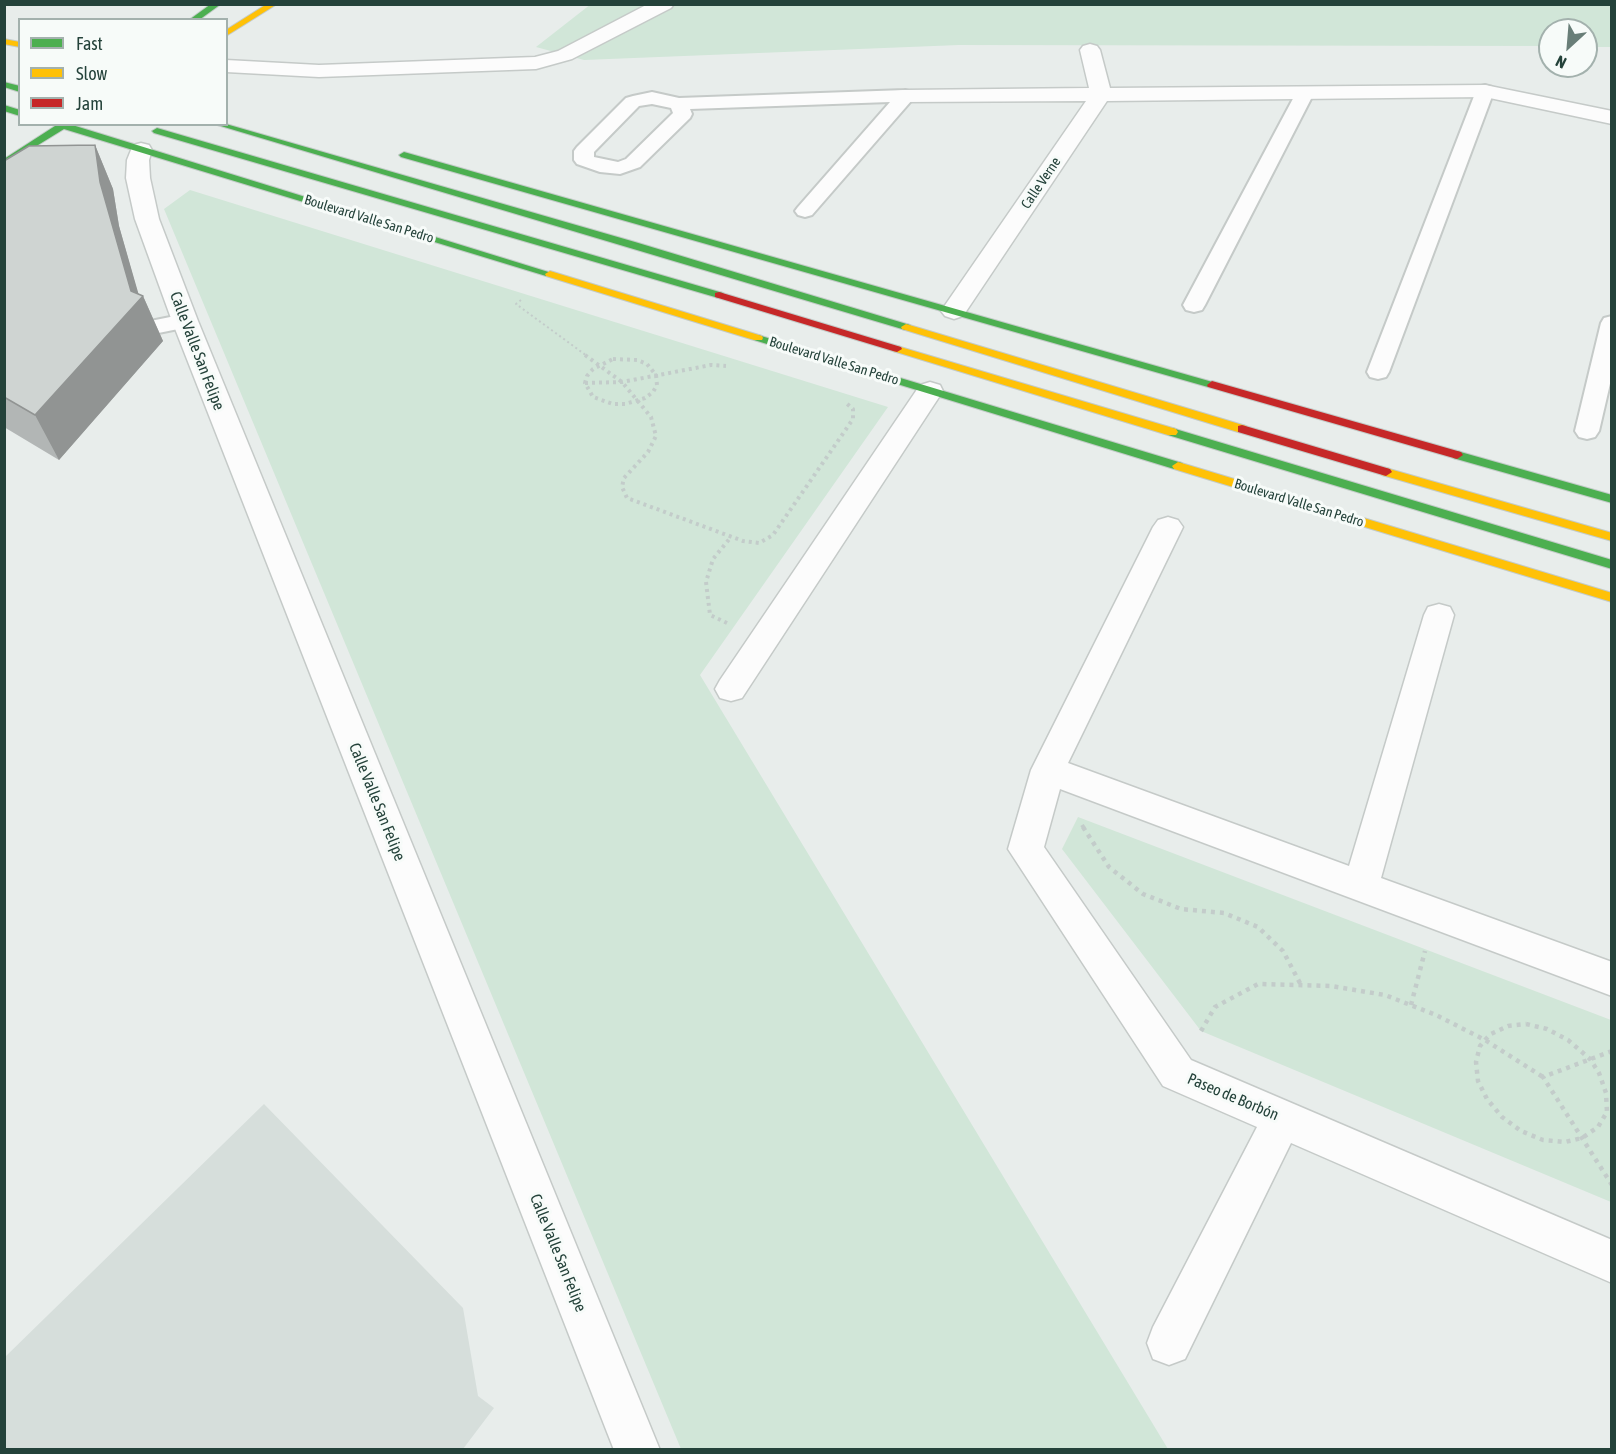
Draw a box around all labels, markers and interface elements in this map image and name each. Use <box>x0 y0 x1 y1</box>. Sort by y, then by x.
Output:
legend <box>18 18 228 126</box>
north arrow <box>1538 18 1598 78</box>
text: Fast <box>76 33 103 54</box>
text: N <box>1553 52 1569 73</box>
text: Slow <box>76 63 107 84</box>
text: Jam <box>76 93 103 114</box>
street label: Calle Verne <box>1018 154 1064 212</box>
street label: Boulevard Valle San Pedro <box>302 191 436 247</box>
street label: Calle Valle San Felipe <box>166 289 228 413</box>
street label: Boulevard Valle San Pedro <box>767 333 901 389</box>
street label: Boulevard Valle San Pedro <box>1232 475 1366 531</box>
street label: Calle Valle San Felipe <box>345 740 409 864</box>
street label: Paseo de Borbón <box>1184 1069 1282 1125</box>
street label: Calle Valle San Felipe <box>526 1191 590 1315</box>

